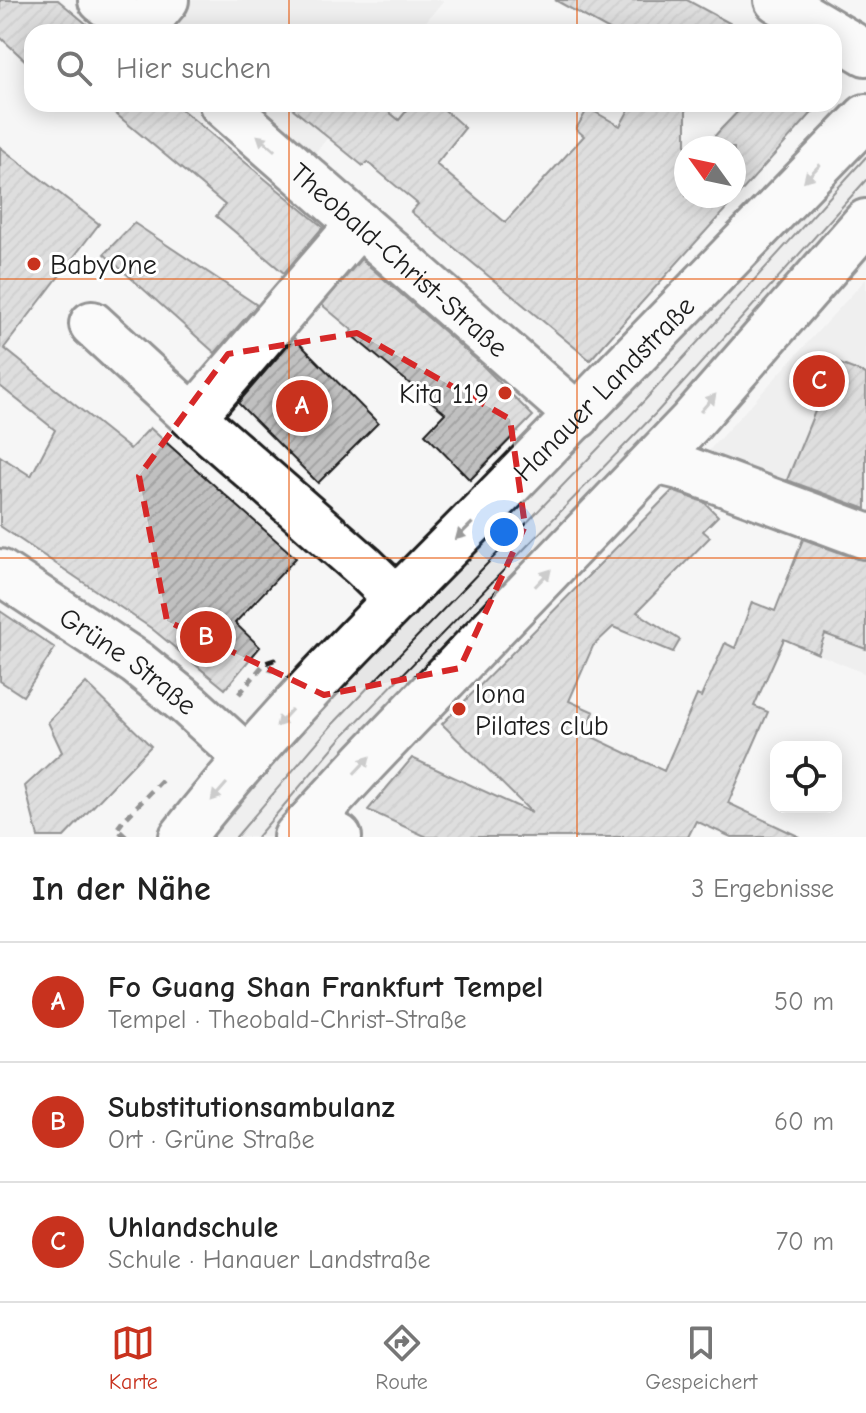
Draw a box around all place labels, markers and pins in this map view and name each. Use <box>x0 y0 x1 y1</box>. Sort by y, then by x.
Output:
place label: BabyOne <box>50 249 157 281</box>
marker: BabyOne <box>25 255 43 273</box>
pin: C <box>793 351 845 411</box>
pin: A <box>276 376 328 436</box>
place label: Kita 119 <box>399 378 489 410</box>
marker: Kita 119 <box>496 384 514 402</box>
pin: B <box>180 607 232 667</box>
place label: lona Pilates club <box>475 678 609 742</box>
marker: lona Pilates club <box>450 700 468 718</box>

